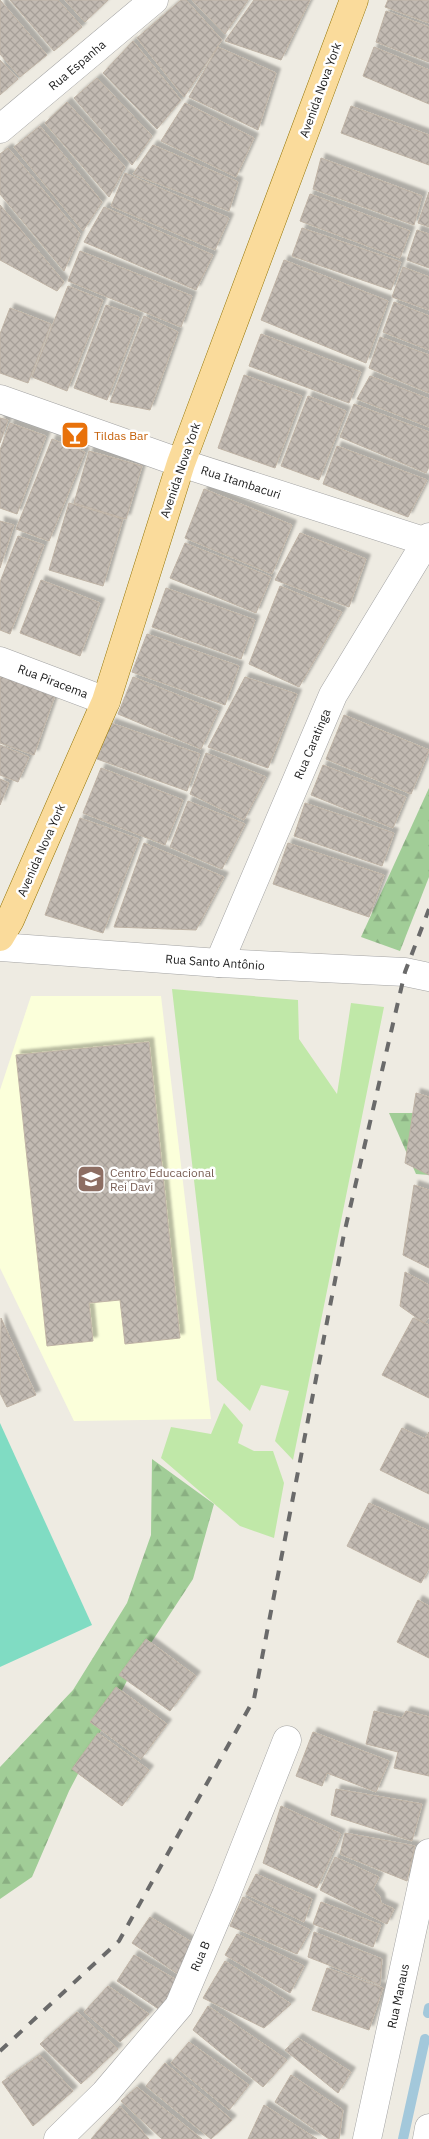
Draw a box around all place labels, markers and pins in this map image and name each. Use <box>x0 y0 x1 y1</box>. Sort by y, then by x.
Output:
bar icon: Tildas Bar <box>60 420 90 450</box>
place label: Tildas Bar <box>94 428 148 443</box>
school or university icon: Centro Educacional Rei Davi <box>76 1164 106 1194</box>
place label: Centro Educacional Rei Davi <box>110 1165 214 1194</box>

